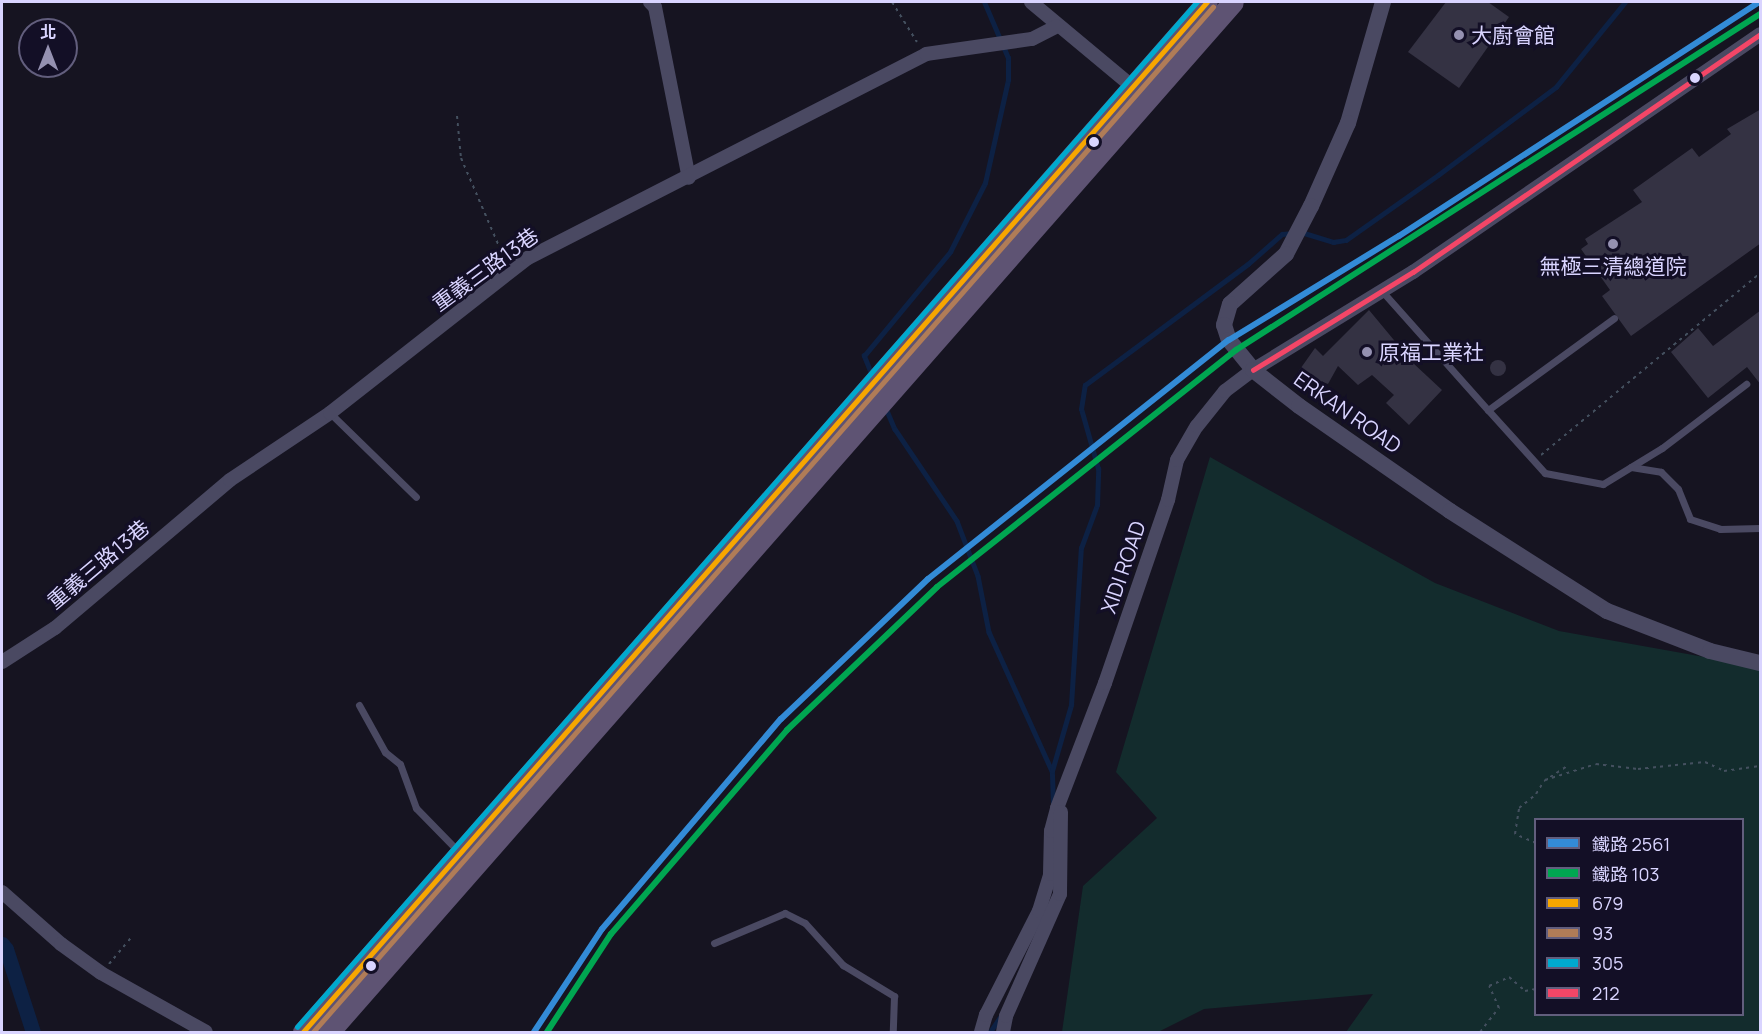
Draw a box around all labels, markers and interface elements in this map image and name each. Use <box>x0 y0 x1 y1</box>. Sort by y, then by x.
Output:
north arrow <box>18 18 78 78</box>
text: 北 <box>40 21 56 43</box>
place label: 大廚會館 <box>1471 22 1555 48</box>
marker: 大廚會館 <box>1452 28 1466 42</box>
unlabelled marker <box>1689 72 1701 84</box>
unlabelled marker <box>1088 136 1100 148</box>
street label: 重義三路13巷 <box>427 222 543 316</box>
marker: 無極三清總道院 <box>1606 237 1620 251</box>
place label: 無極三清總道院 <box>1540 253 1686 279</box>
place label: 原福工業社 <box>1379 339 1484 365</box>
marker: 原福工業社 <box>1360 345 1374 359</box>
street label: ERKAN ROAD <box>1290 366 1406 458</box>
street label: 重義三路13巷 <box>42 514 154 614</box>
street label: XIDI ROAD <box>1095 517 1151 617</box>
legend <box>1534 818 1744 1016</box>
text: 鐵路 2561 <box>1592 832 1670 856</box>
text: 鐵路 103 <box>1592 862 1660 886</box>
text: 679 <box>1592 891 1623 915</box>
text: 93 <box>1592 921 1613 945</box>
text: 305 <box>1592 951 1623 975</box>
unlabelled marker <box>365 960 377 972</box>
text: 212 <box>1592 981 1620 1005</box>

